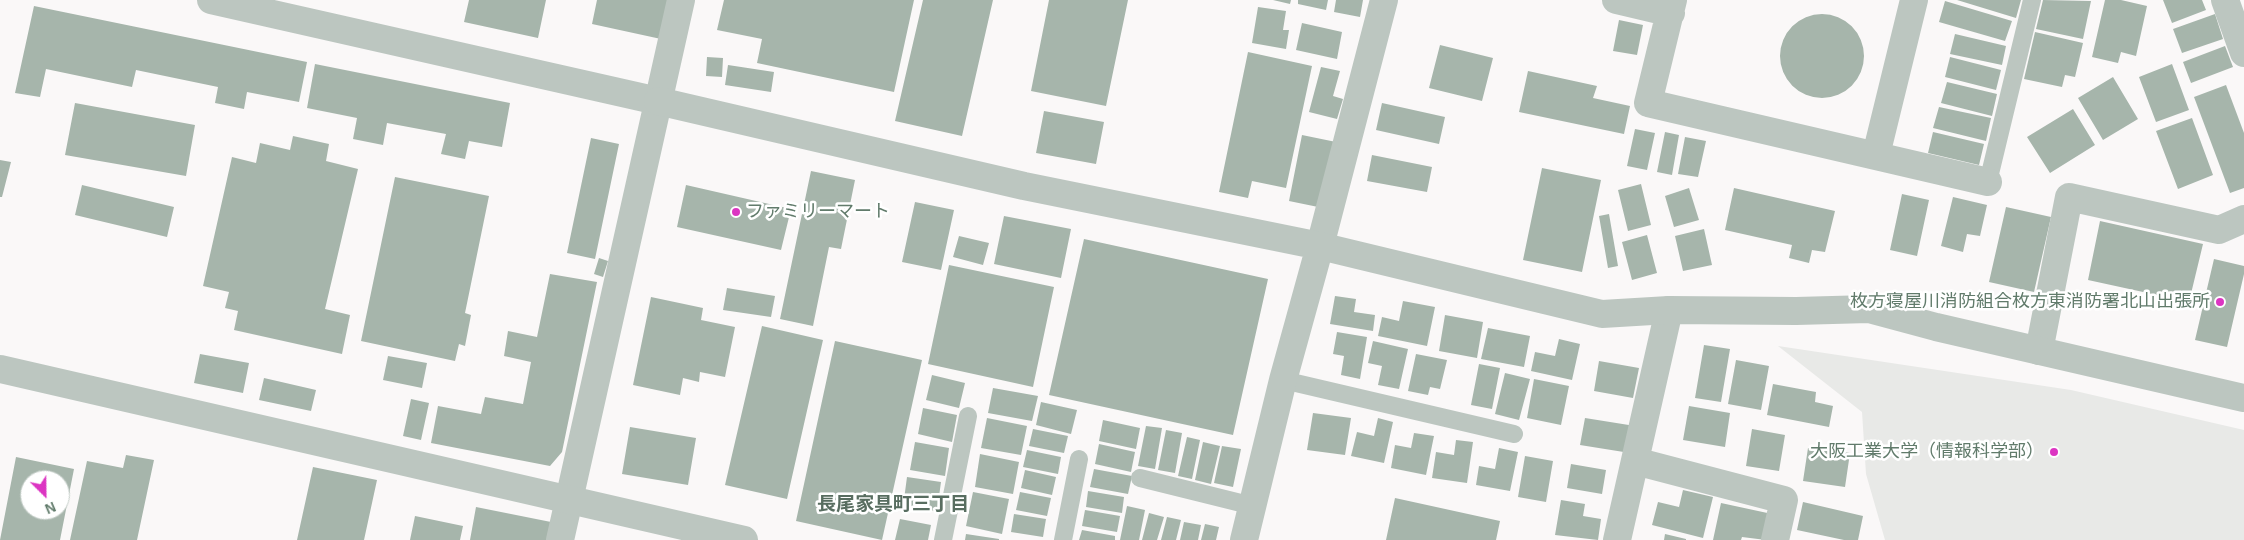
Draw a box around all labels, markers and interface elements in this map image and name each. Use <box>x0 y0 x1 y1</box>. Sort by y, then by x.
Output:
place label: ファミリーマート <box>746 201 890 223</box>
marker: ファミリーマート <box>730 206 742 218</box>
place label: 枚方寝屋川消防組合枚方東消防署北山出張所 <box>1850 291 2210 313</box>
marker: 枚方寝屋川消防組合枚方東消防署北山出張所 <box>2214 296 2226 308</box>
place label: 大阪工業大学（情報科学部） <box>1810 441 2044 463</box>
marker: 大阪工業大学（情報科学部） <box>2048 446 2060 458</box>
north arrow <box>20 470 70 520</box>
district label: 長尾家具町三丁目 <box>817 494 969 516</box>
text: N <box>43 499 58 517</box>

